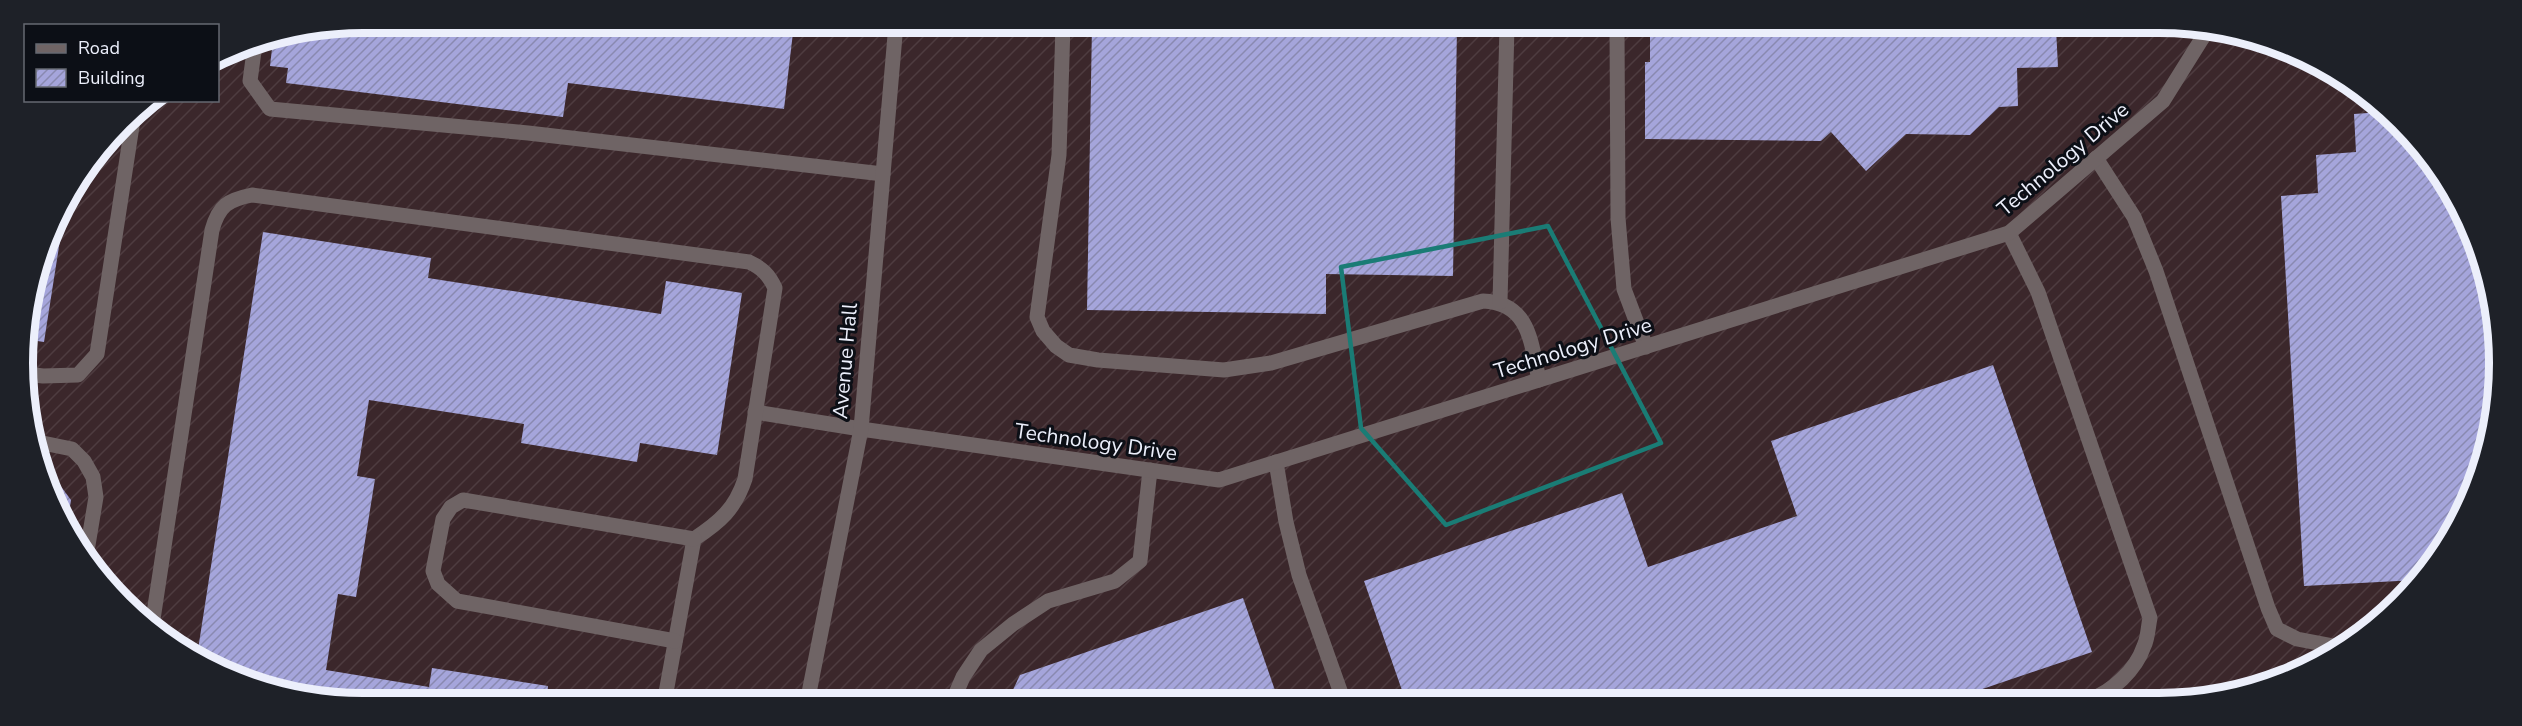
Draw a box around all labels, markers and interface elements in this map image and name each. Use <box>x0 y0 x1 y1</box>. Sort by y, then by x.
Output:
legend <box>24 24 219 102</box>
text: Road <box>78 36 120 60</box>
text: Building <box>78 66 145 90</box>
street label: Technology Drive <box>1991 96 2135 222</box>
street label: Avenue Hall <box>826 301 864 420</box>
street label: Technology Drive <box>1491 311 1655 385</box>
street label: Technology Drive <box>1013 417 1179 467</box>

